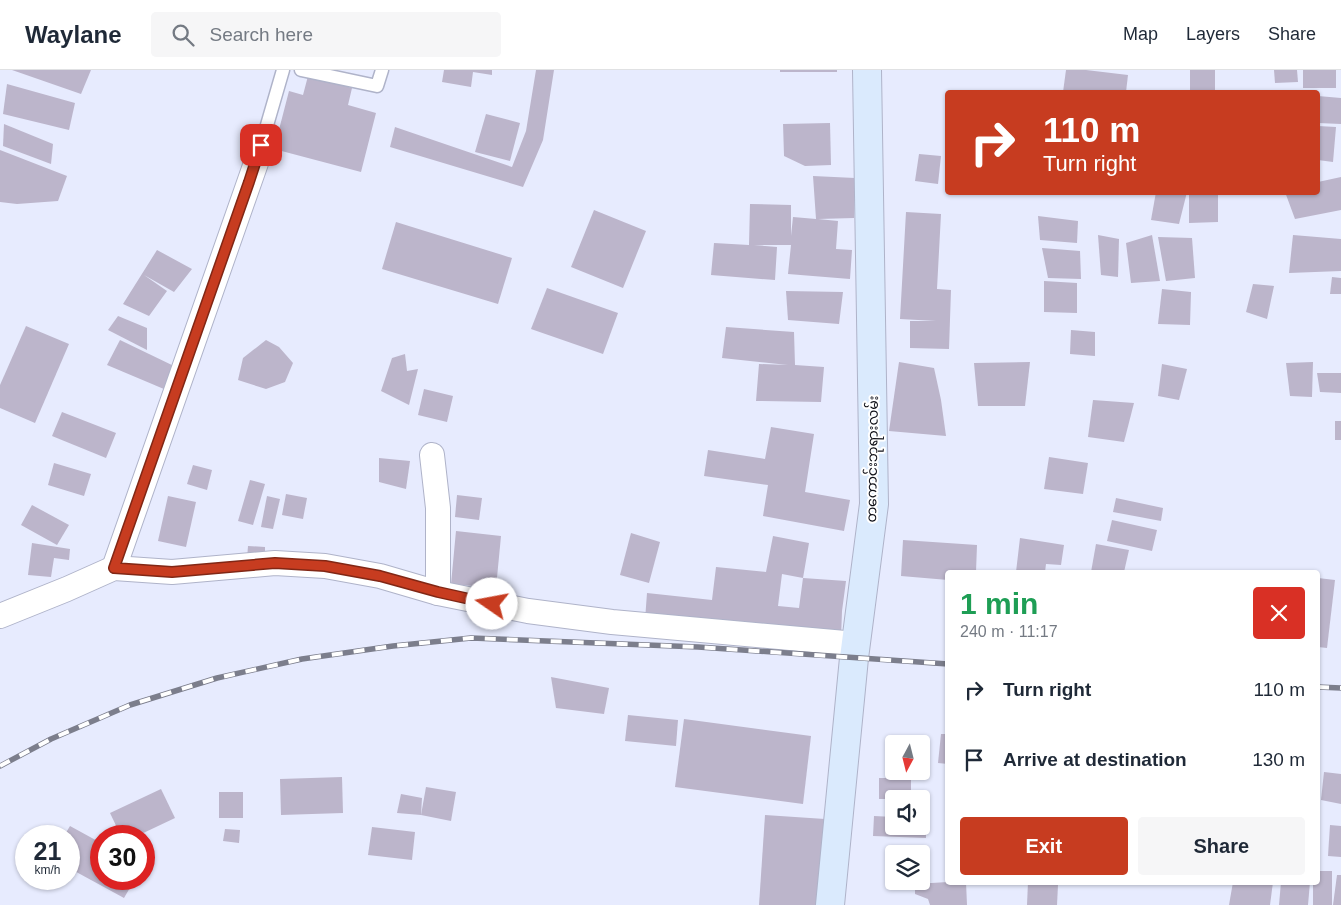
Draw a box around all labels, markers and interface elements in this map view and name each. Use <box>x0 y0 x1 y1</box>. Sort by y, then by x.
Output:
search box <box>151 12 501 57</box>
text: Waylane <box>25 21 121 48</box>
icon: search <box>169 21 197 49</box>
text: Search here <box>209 24 313 45</box>
text: Map <box>1123 24 1158 44</box>
text: Layers <box>1186 24 1240 44</box>
text: Share <box>1268 24 1316 44</box>
icon: right <box>960 110 1025 175</box>
text: 110 m <box>1043 110 1140 149</box>
pin <box>240 124 282 166</box>
icon: arrive <box>247 131 275 159</box>
text: Turn right <box>1043 151 1136 176</box>
street label: တကောင်းဘုရားလမ်း <box>861 395 885 523</box>
position arrow <box>465 577 517 629</box>
text: 1 min <box>960 587 1038 620</box>
button: close <box>1253 587 1305 639</box>
text: 240 m · 11:17 <box>960 623 1058 640</box>
icon: right <box>960 676 988 704</box>
text: Turn right <box>1003 679 1091 700</box>
text: 110 m <box>1254 679 1305 700</box>
north arrow <box>885 735 930 780</box>
map controls <box>885 735 930 890</box>
icon: arrive <box>960 746 988 774</box>
text: Arrive at destination <box>1003 749 1187 770</box>
text: 130 m <box>1252 749 1305 770</box>
button: sound <box>885 790 930 835</box>
button: Exit <box>960 817 1128 875</box>
button: Share <box>1138 817 1305 875</box>
speed limit sign: 30 <box>90 825 155 890</box>
text: 21 <box>34 837 61 865</box>
button: layers <box>885 845 930 890</box>
text: km/h <box>34 863 61 877</box>

